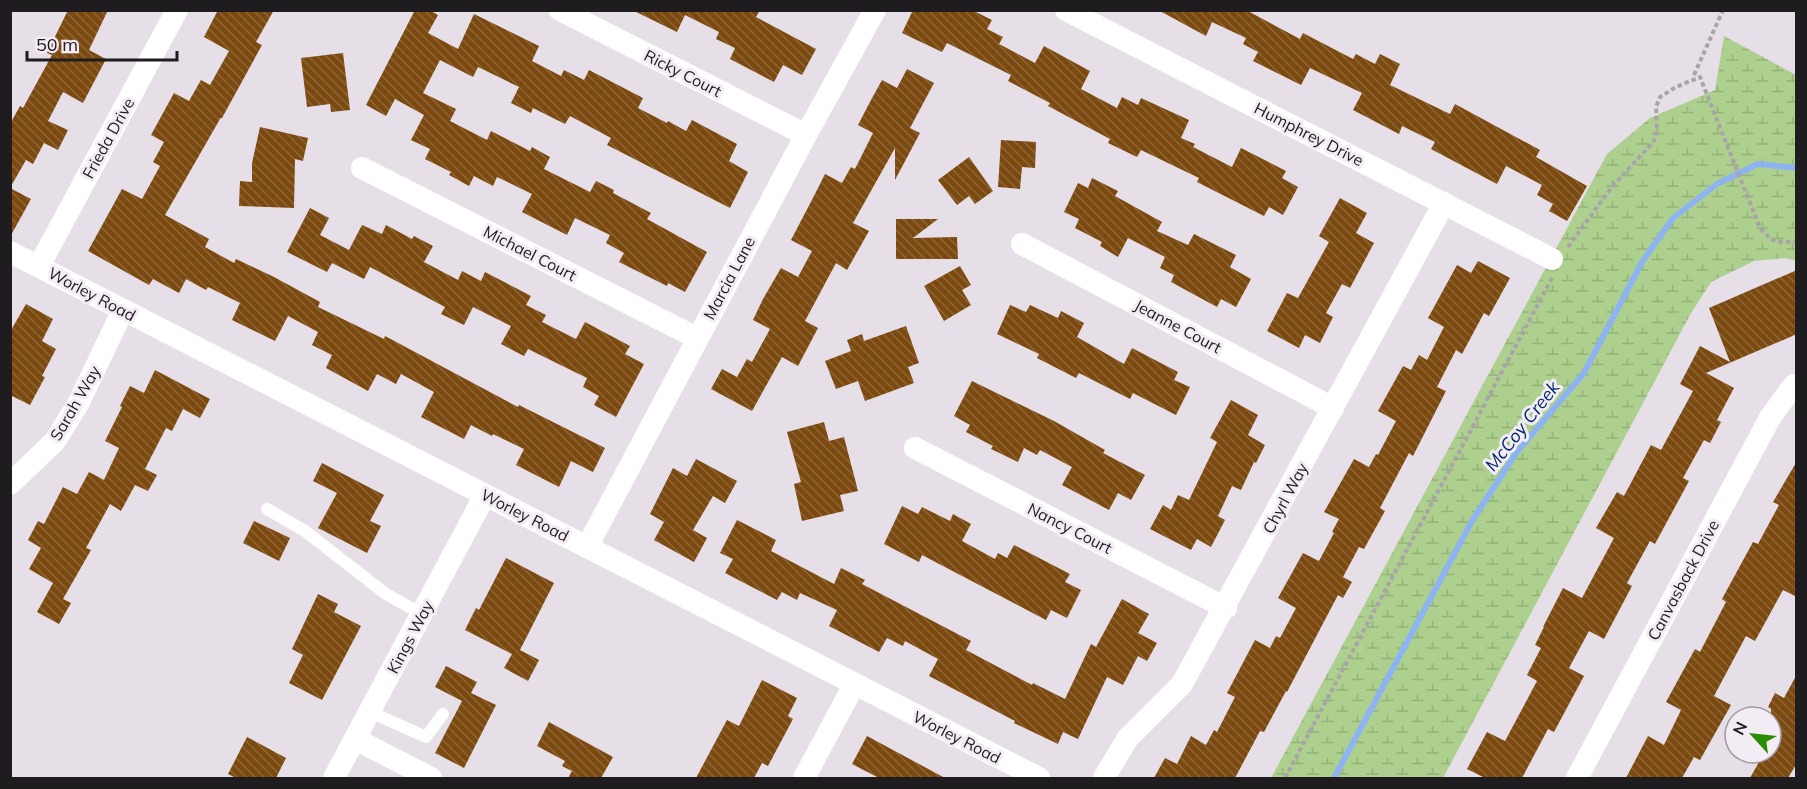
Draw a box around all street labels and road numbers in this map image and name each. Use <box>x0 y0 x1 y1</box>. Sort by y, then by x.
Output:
street label: Ricky Court <box>641 45 725 101</box>
street label: Frieda Drive <box>78 94 138 182</box>
street label: Humphrey Drive <box>1251 98 1367 170</box>
street label: Michael Court <box>480 221 580 285</box>
street label: Marcia Lane <box>699 233 759 323</box>
street label: Worley Road <box>45 263 139 325</box>
street label: Jeanne Court <box>1131 295 1225 357</box>
street label: Sarah Way <box>46 361 105 444</box>
street label: Chyrl Way <box>1258 459 1312 537</box>
street label: Worley Road <box>478 484 572 546</box>
street label: Nancy Court <box>1024 498 1116 558</box>
street label: Canvasback Drive <box>1643 516 1723 644</box>
street label: Kings Way <box>382 597 438 677</box>
street label: Worley Road <box>910 706 1004 768</box>

